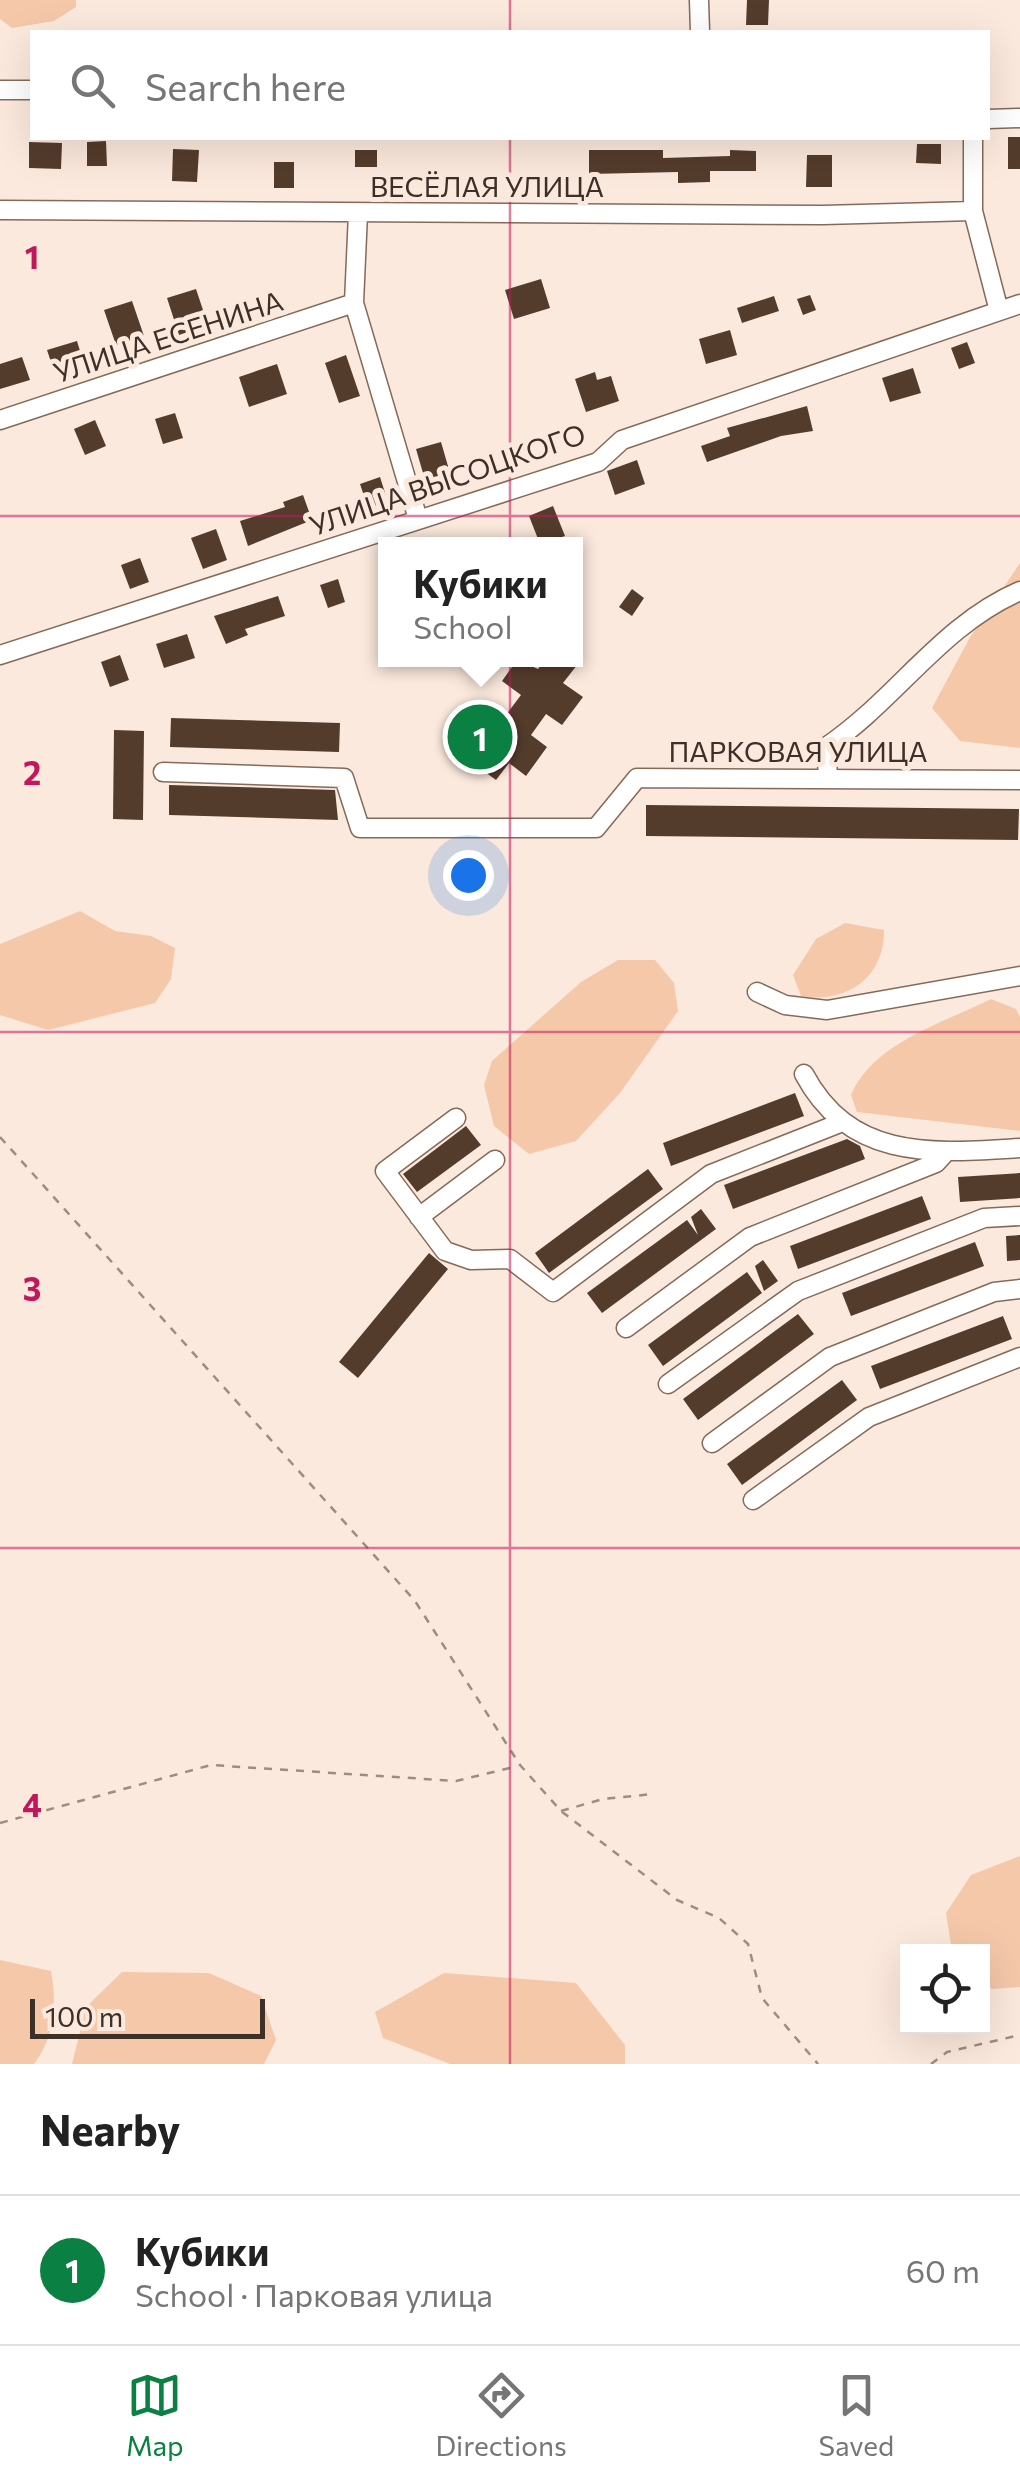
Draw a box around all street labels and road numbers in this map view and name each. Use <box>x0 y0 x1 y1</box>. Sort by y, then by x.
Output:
street label: ВЕСЁЛАЯ УЛИЦА <box>370 169 604 203</box>
street label: УЛИЦА ЕСЕНИНА <box>49 283 287 389</box>
street label: УЛИЦА ВЫСОЦКОГО <box>305 416 589 542</box>
street label: ПАРКОВАЯ УЛИЦА <box>668 734 928 768</box>

